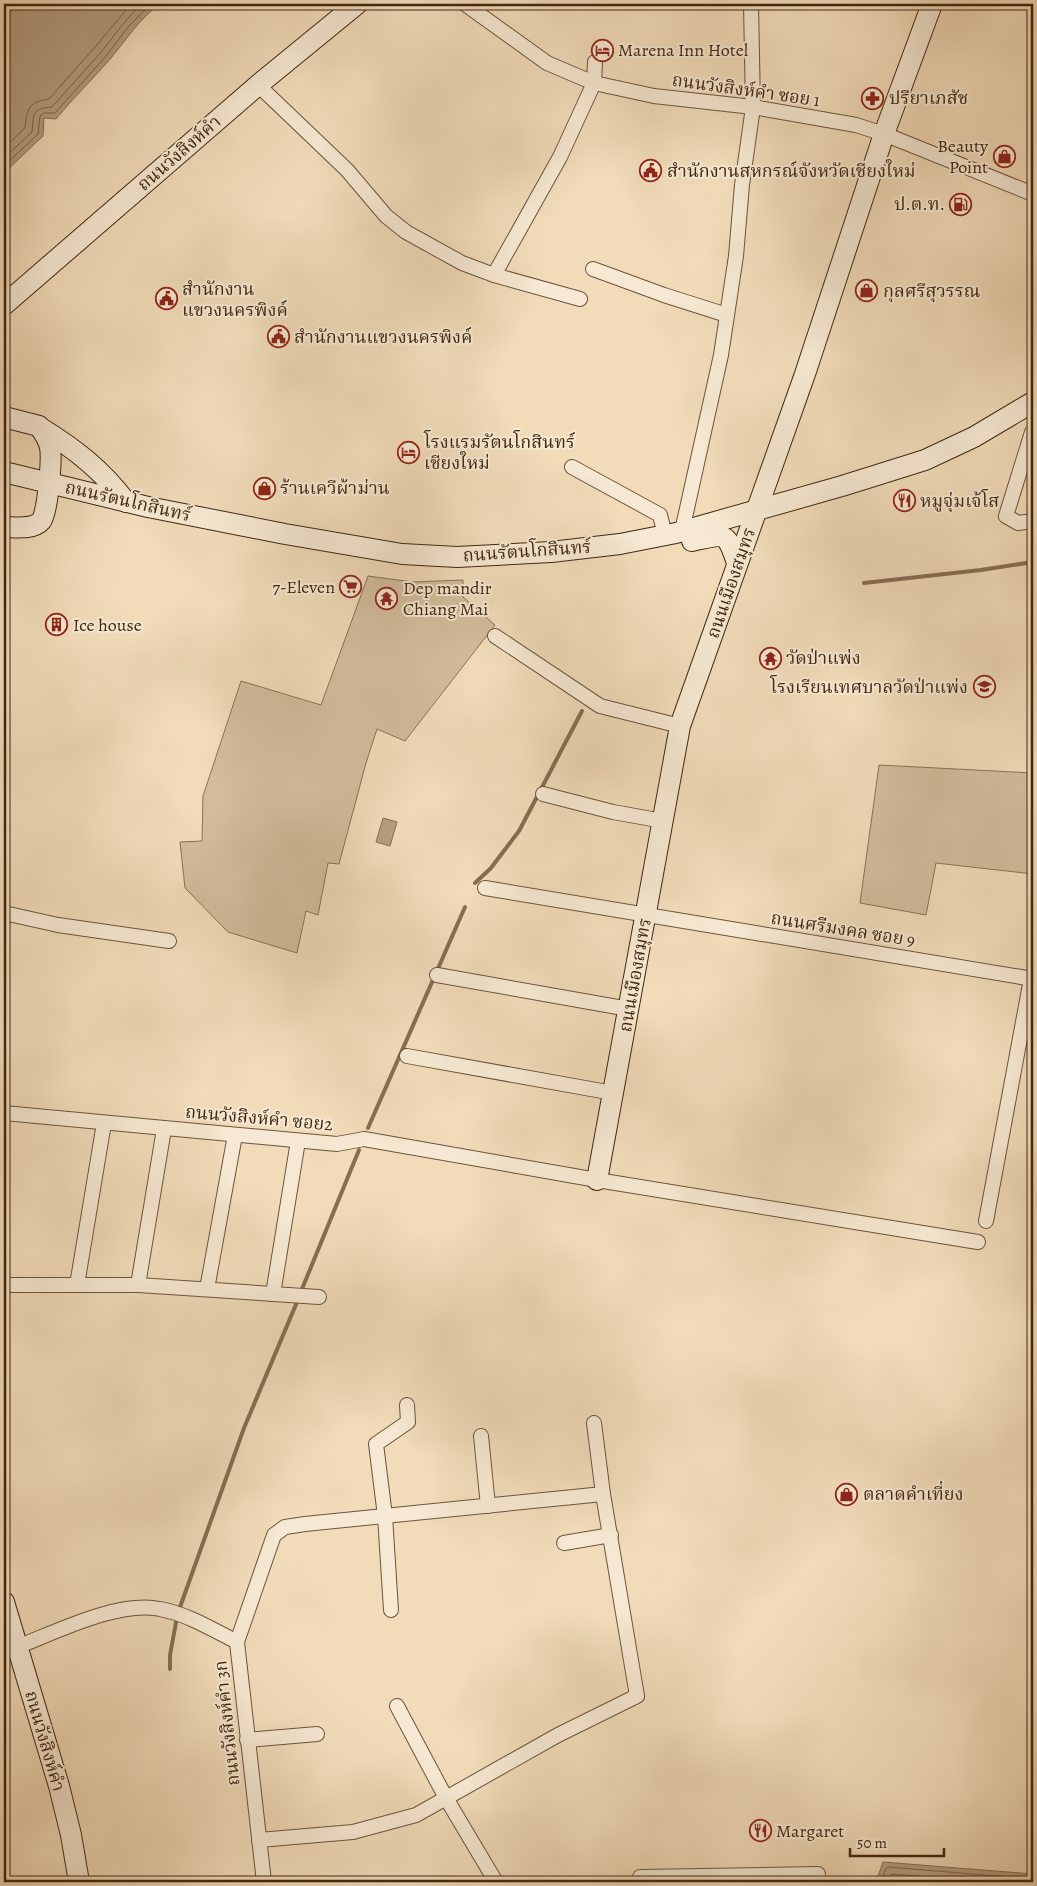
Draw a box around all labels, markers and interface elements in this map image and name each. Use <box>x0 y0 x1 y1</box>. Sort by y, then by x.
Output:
hotel icon: Marena Inn Hotel <box>590 38 614 62</box>
place label: Marena Inn Hotel <box>618 38 749 62</box>
street label: ถนนวังสิงห์คำ ซอย 1 <box>670 68 822 112</box>
pharmacy icon: ปรียาเภสัช <box>861 86 885 110</box>
place label: ปรียาเภสัช <box>889 86 968 110</box>
street label: ถนนวังสิงห์คำ <box>132 110 226 196</box>
place label: Beauty Point <box>937 134 989 179</box>
shop icon: Beauty Point <box>992 144 1016 168</box>
public building icon: สำนักงานสหกรณ์จังหวัดเชียงใหม่ <box>639 159 663 183</box>
place label: สำนักงานสหกรณ์จังหวัดเชียงใหม่ <box>667 159 915 183</box>
place label: ป.ต.ท. <box>894 192 945 216</box>
fuel station icon: ป.ต.ท. <box>949 192 973 216</box>
place label: สำนักงาน แขวงนครพิงค์ <box>182 277 288 322</box>
shop icon: กุลศรีสุวรรณ <box>855 279 879 303</box>
place label: กุลศรีสุวรรณ <box>883 279 980 303</box>
public building icon: สำนักงาน แขวงนครพิงค์ <box>154 287 178 311</box>
public building icon: สำนักงานแขวงนครพิงค์ <box>266 325 290 349</box>
place label: สำนักงานแขวงนครพิงค์ <box>294 325 472 349</box>
place label: โรงแรมรัตนโกสินทร์ เชียงใหม่ <box>423 429 576 475</box>
hotel icon: โรงแรมรัตนโกสินทร์ เชียงใหม่ <box>396 440 420 464</box>
street label: ถนนรัตนโกสินทร์ <box>63 474 194 527</box>
shop icon: ร้านเควีผ้าม่าน <box>252 476 276 500</box>
place label: ร้านเควีผ้าม่าน <box>280 476 390 500</box>
place label: หมูจุ่มเจ้โส <box>920 488 999 513</box>
restaurant icon: หมูจุ่มเจ้โส <box>892 489 916 513</box>
street label: ถนนเมืองสมุทร <box>701 524 761 642</box>
street label: ถนนรัตนโกสินทร์ <box>462 533 593 567</box>
place label: 7-Eleven <box>272 575 335 599</box>
supermarket icon: 7-Eleven <box>339 575 363 599</box>
place label: Dep mandir Chiang Mai <box>403 576 492 621</box>
temple icon: Dep mandir Chiang Mai <box>375 586 399 610</box>
building icon: Ice house <box>45 613 69 637</box>
place label: Ice house <box>73 613 142 637</box>
temple icon: วัดป่าแพ่ง <box>758 646 782 670</box>
place label: วัดป่าแพ่ง <box>786 646 861 670</box>
place label: โรงเรียนเทศบาลวัดป่าแพ่ง <box>769 674 968 699</box>
school or university icon: โรงเรียนเทศบาลวัดป่าแพ่ง <box>972 675 996 699</box>
street label: ถนนศรีมงคล ซอย 9 <box>769 906 917 952</box>
street label: ถนนเมืองสมุทร <box>613 916 657 1034</box>
street label: ถนนวังสิงห์คำ ซอย2 <box>184 1100 334 1136</box>
place label: ตลาดคำเที่ยง <box>863 1480 964 1506</box>
shop icon: ตลาดคำเที่ยง <box>835 1482 859 1506</box>
street label: ถนนวังสิงห์คำ 3ก <box>208 1659 246 1787</box>
street label: ถนนวังสิงห์คำ <box>19 1688 71 1794</box>
restaurant icon: Margaret <box>748 1819 772 1843</box>
place label: Margaret <box>776 1819 844 1843</box>
scale bar <box>850 1826 943 1858</box>
text: 50 m <box>857 1833 887 1853</box>

